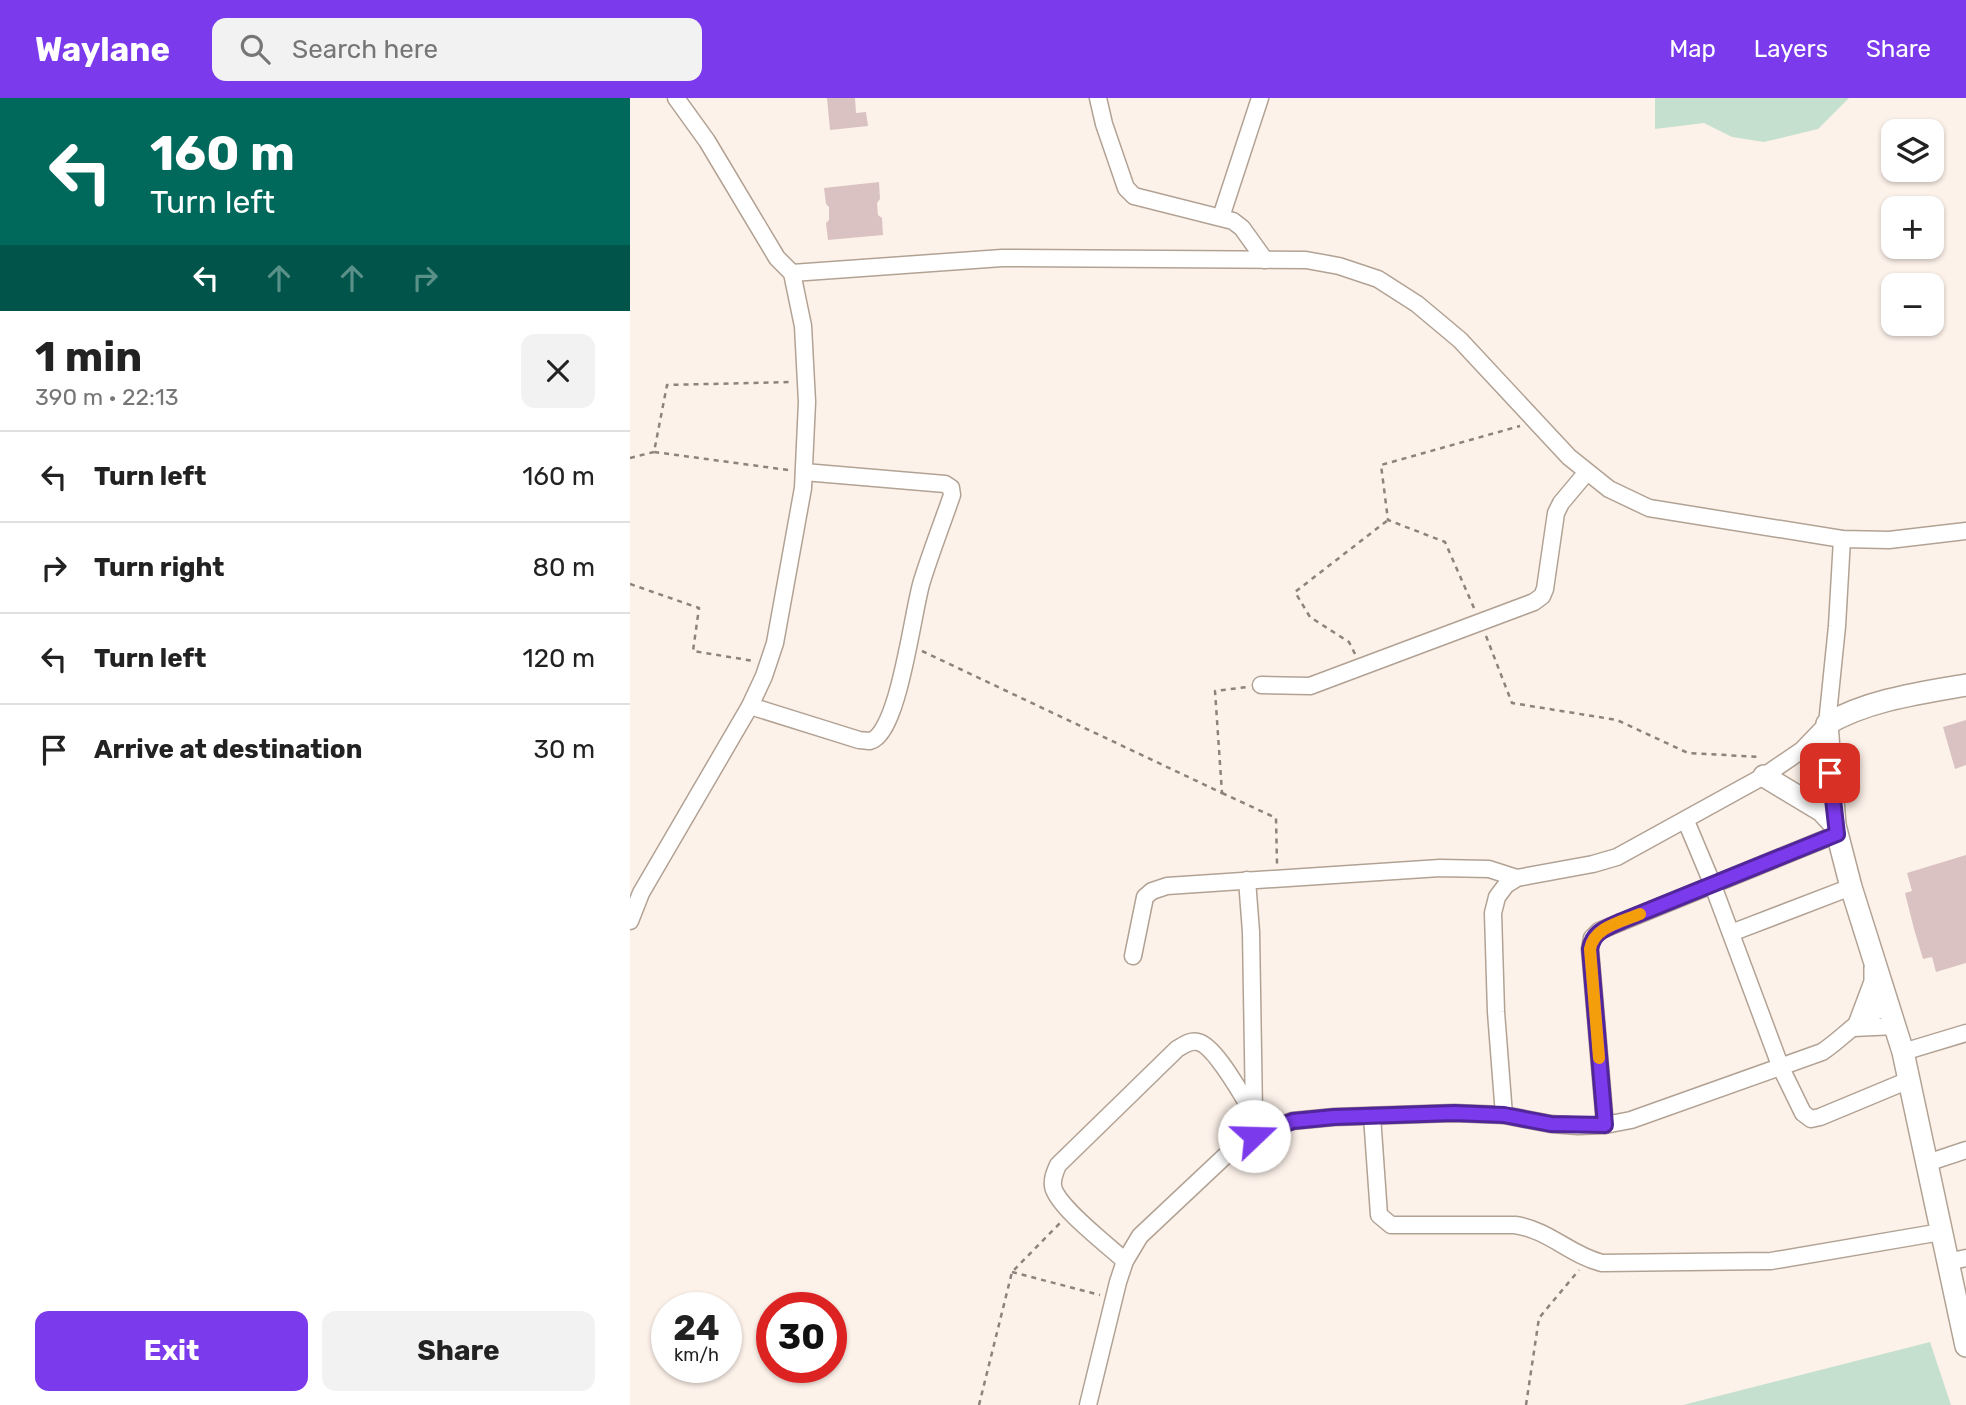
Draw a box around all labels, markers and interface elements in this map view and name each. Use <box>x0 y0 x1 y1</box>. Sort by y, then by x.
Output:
search box <box>212 18 702 81</box>
text: Waylane <box>35 30 170 69</box>
icon: search <box>236 30 274 68</box>
text: Search here <box>292 34 438 65</box>
text: Map <box>1669 35 1716 63</box>
text: Layers <box>1754 35 1828 63</box>
text: Share <box>1866 35 1931 63</box>
map controls <box>1881 119 1944 336</box>
button: layers <box>1881 119 1944 182</box>
text: 160 m <box>150 124 295 182</box>
icon: left <box>35 126 126 217</box>
text: Turn left <box>150 183 275 221</box>
button: + <box>1881 196 1944 259</box>
icon: left <box>187 259 225 297</box>
icon: ahead <box>260 259 298 297</box>
icon: ahead <box>333 259 371 297</box>
icon: right <box>406 259 444 297</box>
button: − <box>1881 273 1944 336</box>
text: 1 min <box>35 332 142 382</box>
button: close <box>521 334 595 408</box>
text: 390 m · 22:13 <box>35 383 179 411</box>
icon: left <box>35 458 73 496</box>
text: Turn left <box>94 461 206 492</box>
text: 160 m <box>522 461 595 492</box>
icon: right <box>35 549 73 587</box>
text: Turn right <box>94 552 224 583</box>
text: 80 m <box>532 552 595 583</box>
icon: left <box>35 640 73 678</box>
text: Turn left <box>94 643 206 674</box>
text: 120 m <box>523 643 595 674</box>
icon: arrive <box>35 731 73 769</box>
text: Arrive at destination <box>94 734 362 765</box>
text: 30 m <box>533 734 595 765</box>
pin <box>1800 743 1860 803</box>
icon: arrive <box>1811 754 1849 792</box>
position arrow <box>1217 1099 1291 1173</box>
speed limit sign: 30 <box>756 1292 847 1383</box>
text: 24 <box>673 1307 720 1349</box>
button: Exit <box>35 1311 308 1391</box>
button: Share <box>322 1311 595 1391</box>
text: km/h <box>674 1344 719 1366</box>

